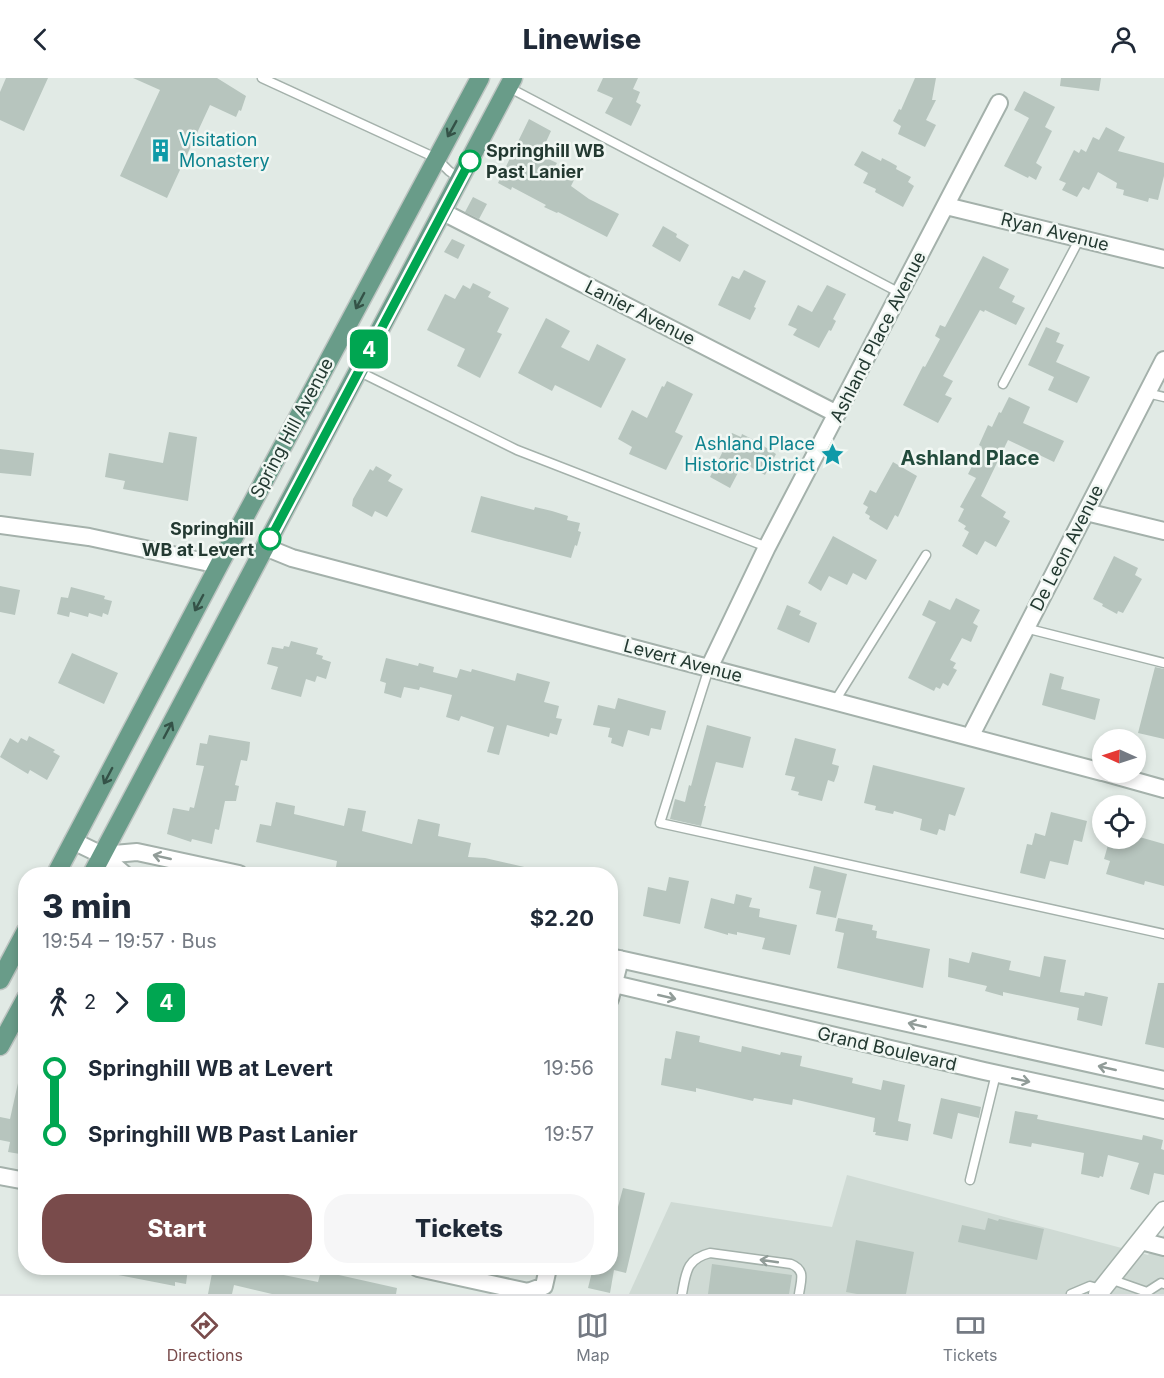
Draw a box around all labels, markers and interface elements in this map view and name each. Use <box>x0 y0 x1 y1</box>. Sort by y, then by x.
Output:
icon: back <box>24 23 57 56</box>
text: Linewise <box>523 23 641 56</box>
icon: person <box>1107 23 1140 56</box>
one-way arrow <box>446 120 457 138</box>
place label: Visitation Monastery <box>179 129 270 171</box>
building icon: Visitation Monastery <box>148 137 174 163</box>
place label: Springhill WB Past Lanier <box>486 140 605 182</box>
marker: Springhill WB Past Lanier <box>459 150 481 172</box>
street label: Ryan Avenue <box>999 208 1111 255</box>
street label: Ashland Place Avenue <box>825 248 930 426</box>
street label: Lanier Avenue <box>582 276 699 349</box>
one-way arrow <box>354 292 366 309</box>
line badge: 4 <box>350 330 388 368</box>
text: 4 <box>362 337 376 362</box>
street label: Spring Hill Avenue <box>246 354 337 501</box>
place label: Ashland Place Historic District <box>684 433 815 475</box>
place icon: Ashland Place Historic District <box>820 441 846 467</box>
district label: Ashland Place <box>901 446 1040 470</box>
street label: De Leon Avenue <box>1026 481 1107 614</box>
place label: Springhill WB at Levert <box>142 518 254 560</box>
marker: Springhill WB at Levert <box>259 528 281 550</box>
one-way arrow <box>193 594 205 611</box>
street label: Levert Avenue <box>622 635 745 686</box>
one-way arrow <box>163 721 175 739</box>
north arrow <box>1092 729 1146 783</box>
map controls <box>1092 729 1146 849</box>
one-way arrow <box>102 766 113 784</box>
button: locate <box>1092 795 1146 849</box>
one-way arrow <box>153 851 172 863</box>
text: 3 min <box>42 886 132 926</box>
text: $2.20 <box>530 905 594 931</box>
text: 19:54 – 19:57 · Bus <box>42 929 217 953</box>
icon: walk <box>42 986 75 1019</box>
icon: forward <box>105 986 138 1019</box>
text: 2 <box>84 990 96 1014</box>
text: 4 <box>159 990 173 1015</box>
one-way arrow <box>658 991 677 1003</box>
one-way arrow <box>907 1019 927 1030</box>
street label: Grand Boulevard <box>815 1022 959 1075</box>
text: Springhill WB at Levert <box>88 1055 333 1081</box>
text: 19:56 <box>543 1056 594 1080</box>
one-way arrow <box>1098 1061 1117 1073</box>
one-way arrow <box>1011 1074 1030 1086</box>
text: Springhill WB Past Lanier <box>88 1121 358 1147</box>
text: 19:57 <box>544 1122 594 1146</box>
button: Start <box>42 1194 312 1263</box>
button: Tickets <box>324 1194 594 1263</box>
one-way arrow <box>759 1255 779 1266</box>
tab: Directions <box>167 1309 243 1365</box>
tab: Map <box>576 1309 609 1365</box>
tab: Tickets <box>943 1309 997 1365</box>

